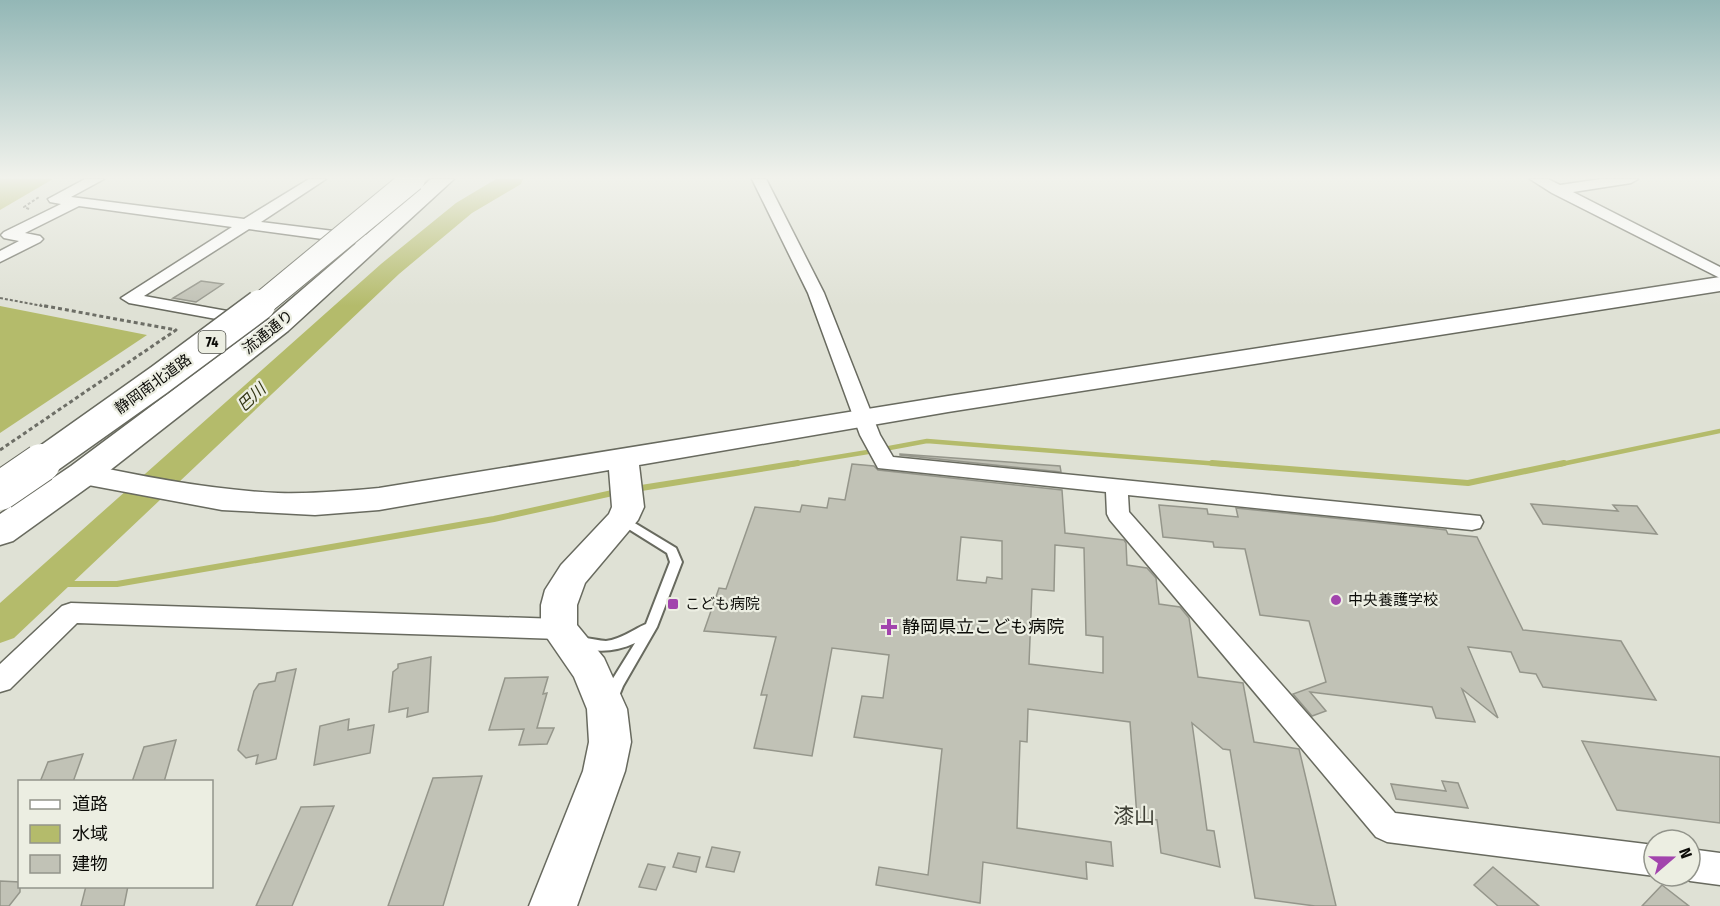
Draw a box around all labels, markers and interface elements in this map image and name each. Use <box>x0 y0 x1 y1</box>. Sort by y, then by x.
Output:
street label: 流通通り <box>239 306 297 358</box>
road number: 74 <box>198 331 226 353</box>
street label: 静岡南北道路 <box>111 350 195 418</box>
water label: 巴川 <box>233 378 271 415</box>
place label: 中央養護学校 <box>1348 591 1438 609</box>
marker: 中央養護学校 <box>1329 593 1343 607</box>
place label: こども病院 <box>685 595 760 613</box>
marker: こども病院 <box>666 597 680 611</box>
place label: 静岡県立こども病院 <box>902 616 1064 638</box>
marker: 静岡県立こども病院 <box>880 618 898 636</box>
legend <box>18 780 213 888</box>
text: 道路 <box>72 793 108 815</box>
district label: 漆山 <box>1113 803 1155 829</box>
text: 水域 <box>72 823 108 845</box>
north arrow <box>1642 828 1702 888</box>
text: N <box>1675 845 1696 861</box>
text: 建物 <box>72 853 108 875</box>

